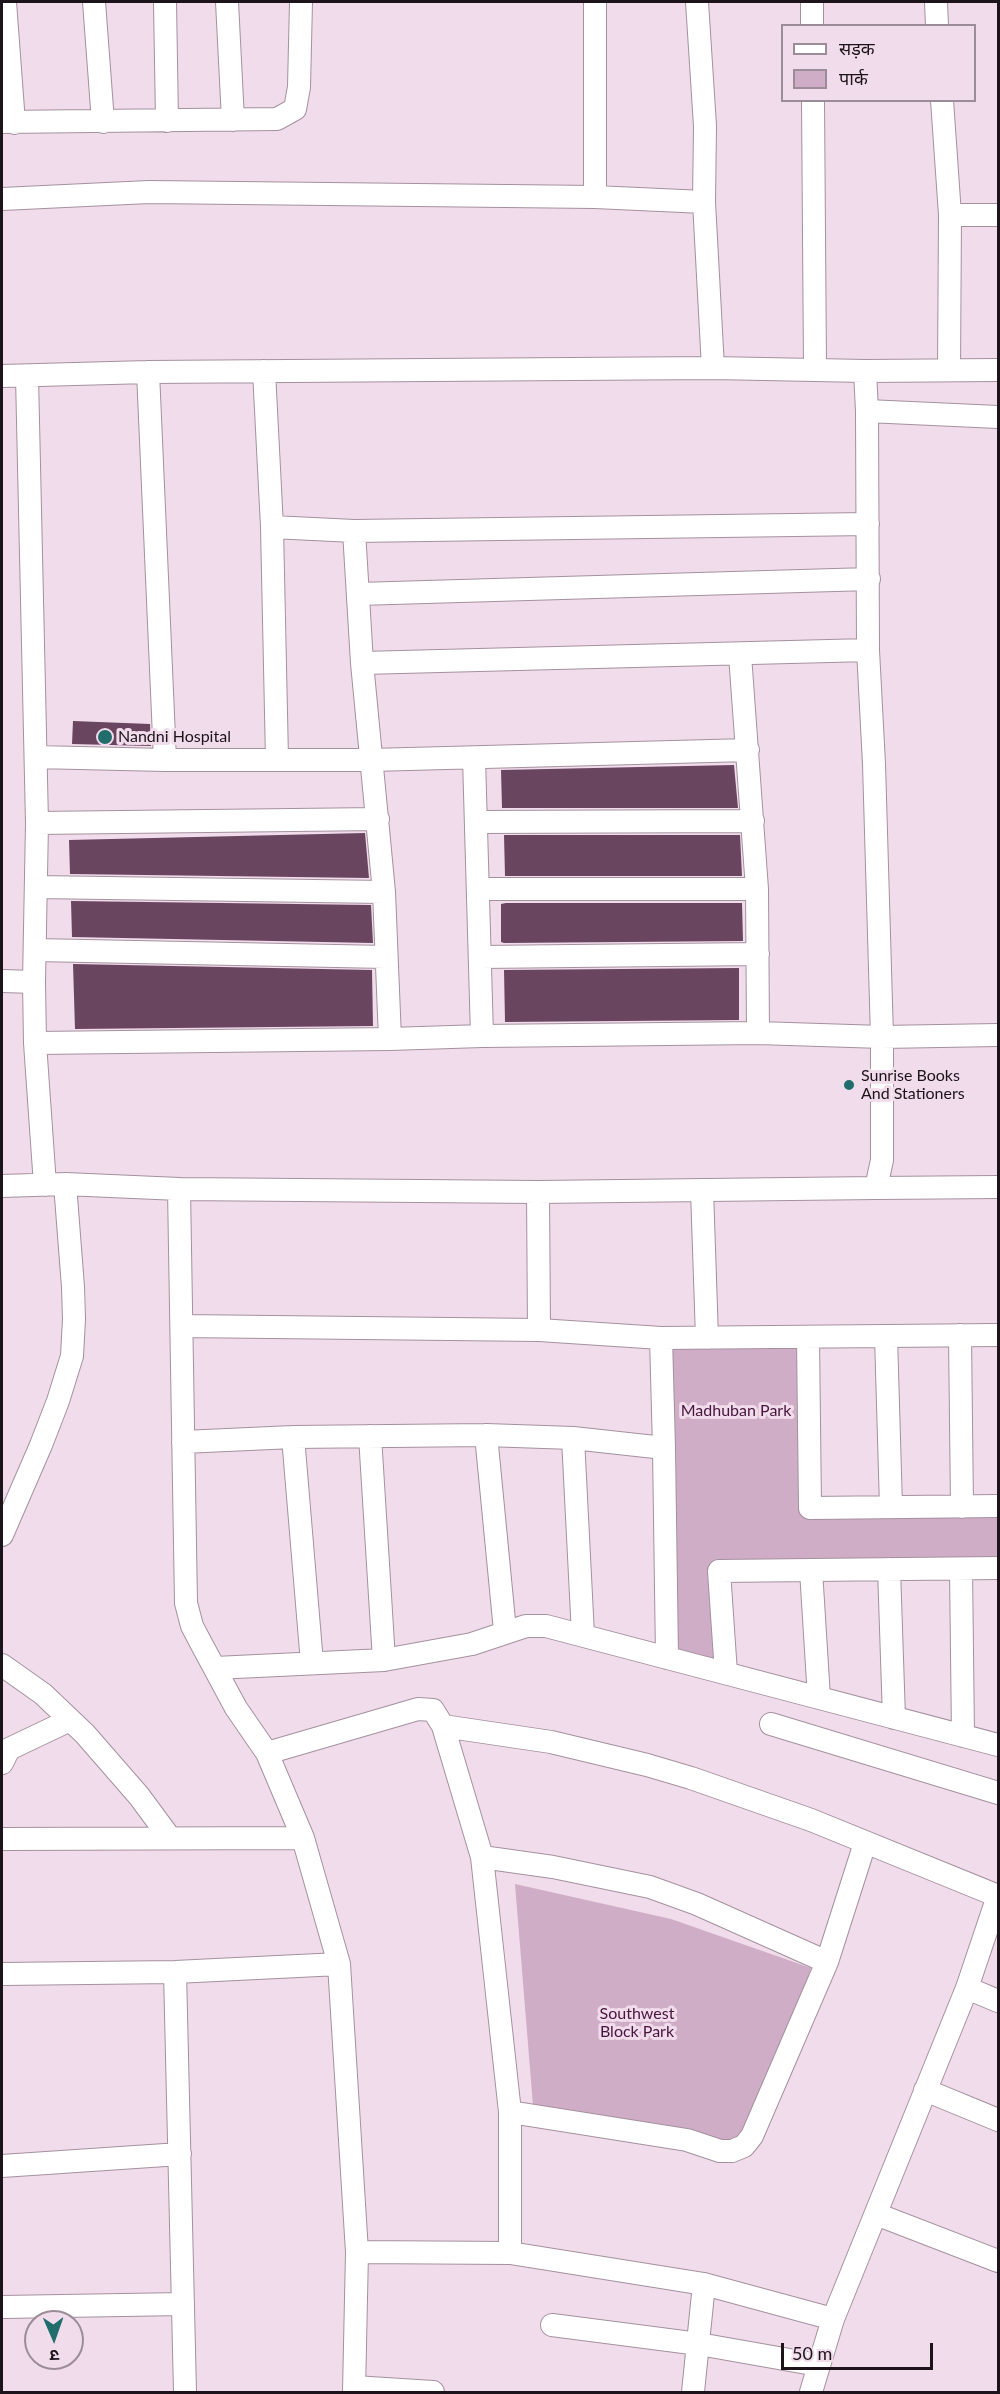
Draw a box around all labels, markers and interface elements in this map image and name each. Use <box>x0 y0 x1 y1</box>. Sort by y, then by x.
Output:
legend <box>781 24 976 102</box>
text: सड़क <box>839 37 875 59</box>
text: पार्क <box>839 67 868 89</box>
place label: Nandni Hospital <box>118 727 231 747</box>
marker: Nandni Hospital <box>96 728 114 746</box>
place label: Sunrise Books And Stationers <box>861 1066 965 1104</box>
marker: Sunrise Books And Stationers <box>842 1078 856 1092</box>
park label: Madhuban Park <box>681 1401 791 1421</box>
park label: Southwest Block Park <box>600 2004 674 2042</box>
north arrow <box>24 2310 84 2370</box>
scale bar <box>784 2331 936 2369</box>
text: 50 m <box>792 2342 832 2364</box>
text: उ <box>50 2347 60 2366</box>

